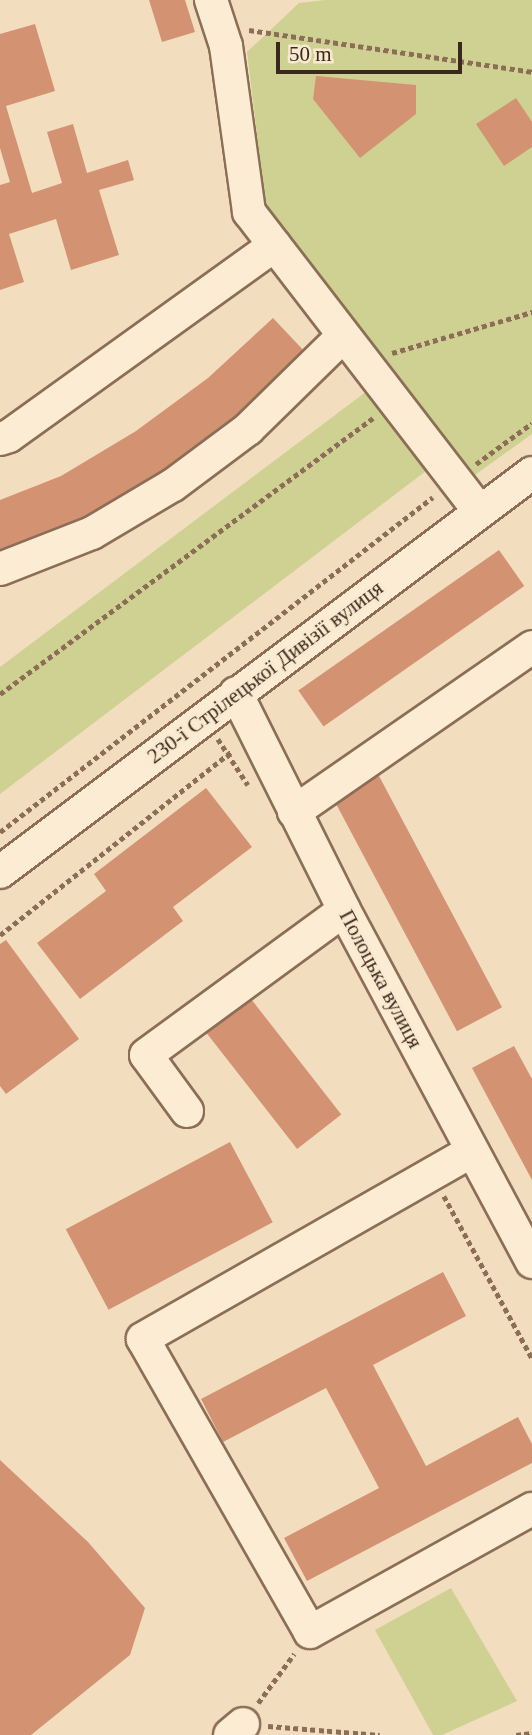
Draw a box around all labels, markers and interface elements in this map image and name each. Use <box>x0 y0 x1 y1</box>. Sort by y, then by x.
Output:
scale bar <box>280 28 466 72</box>
text: 50 m <box>289 42 332 66</box>
street label: 230-ї Стрілецької Дивізії вулиця <box>142 575 388 769</box>
street label: Полоцька вулиця <box>334 906 428 1052</box>

